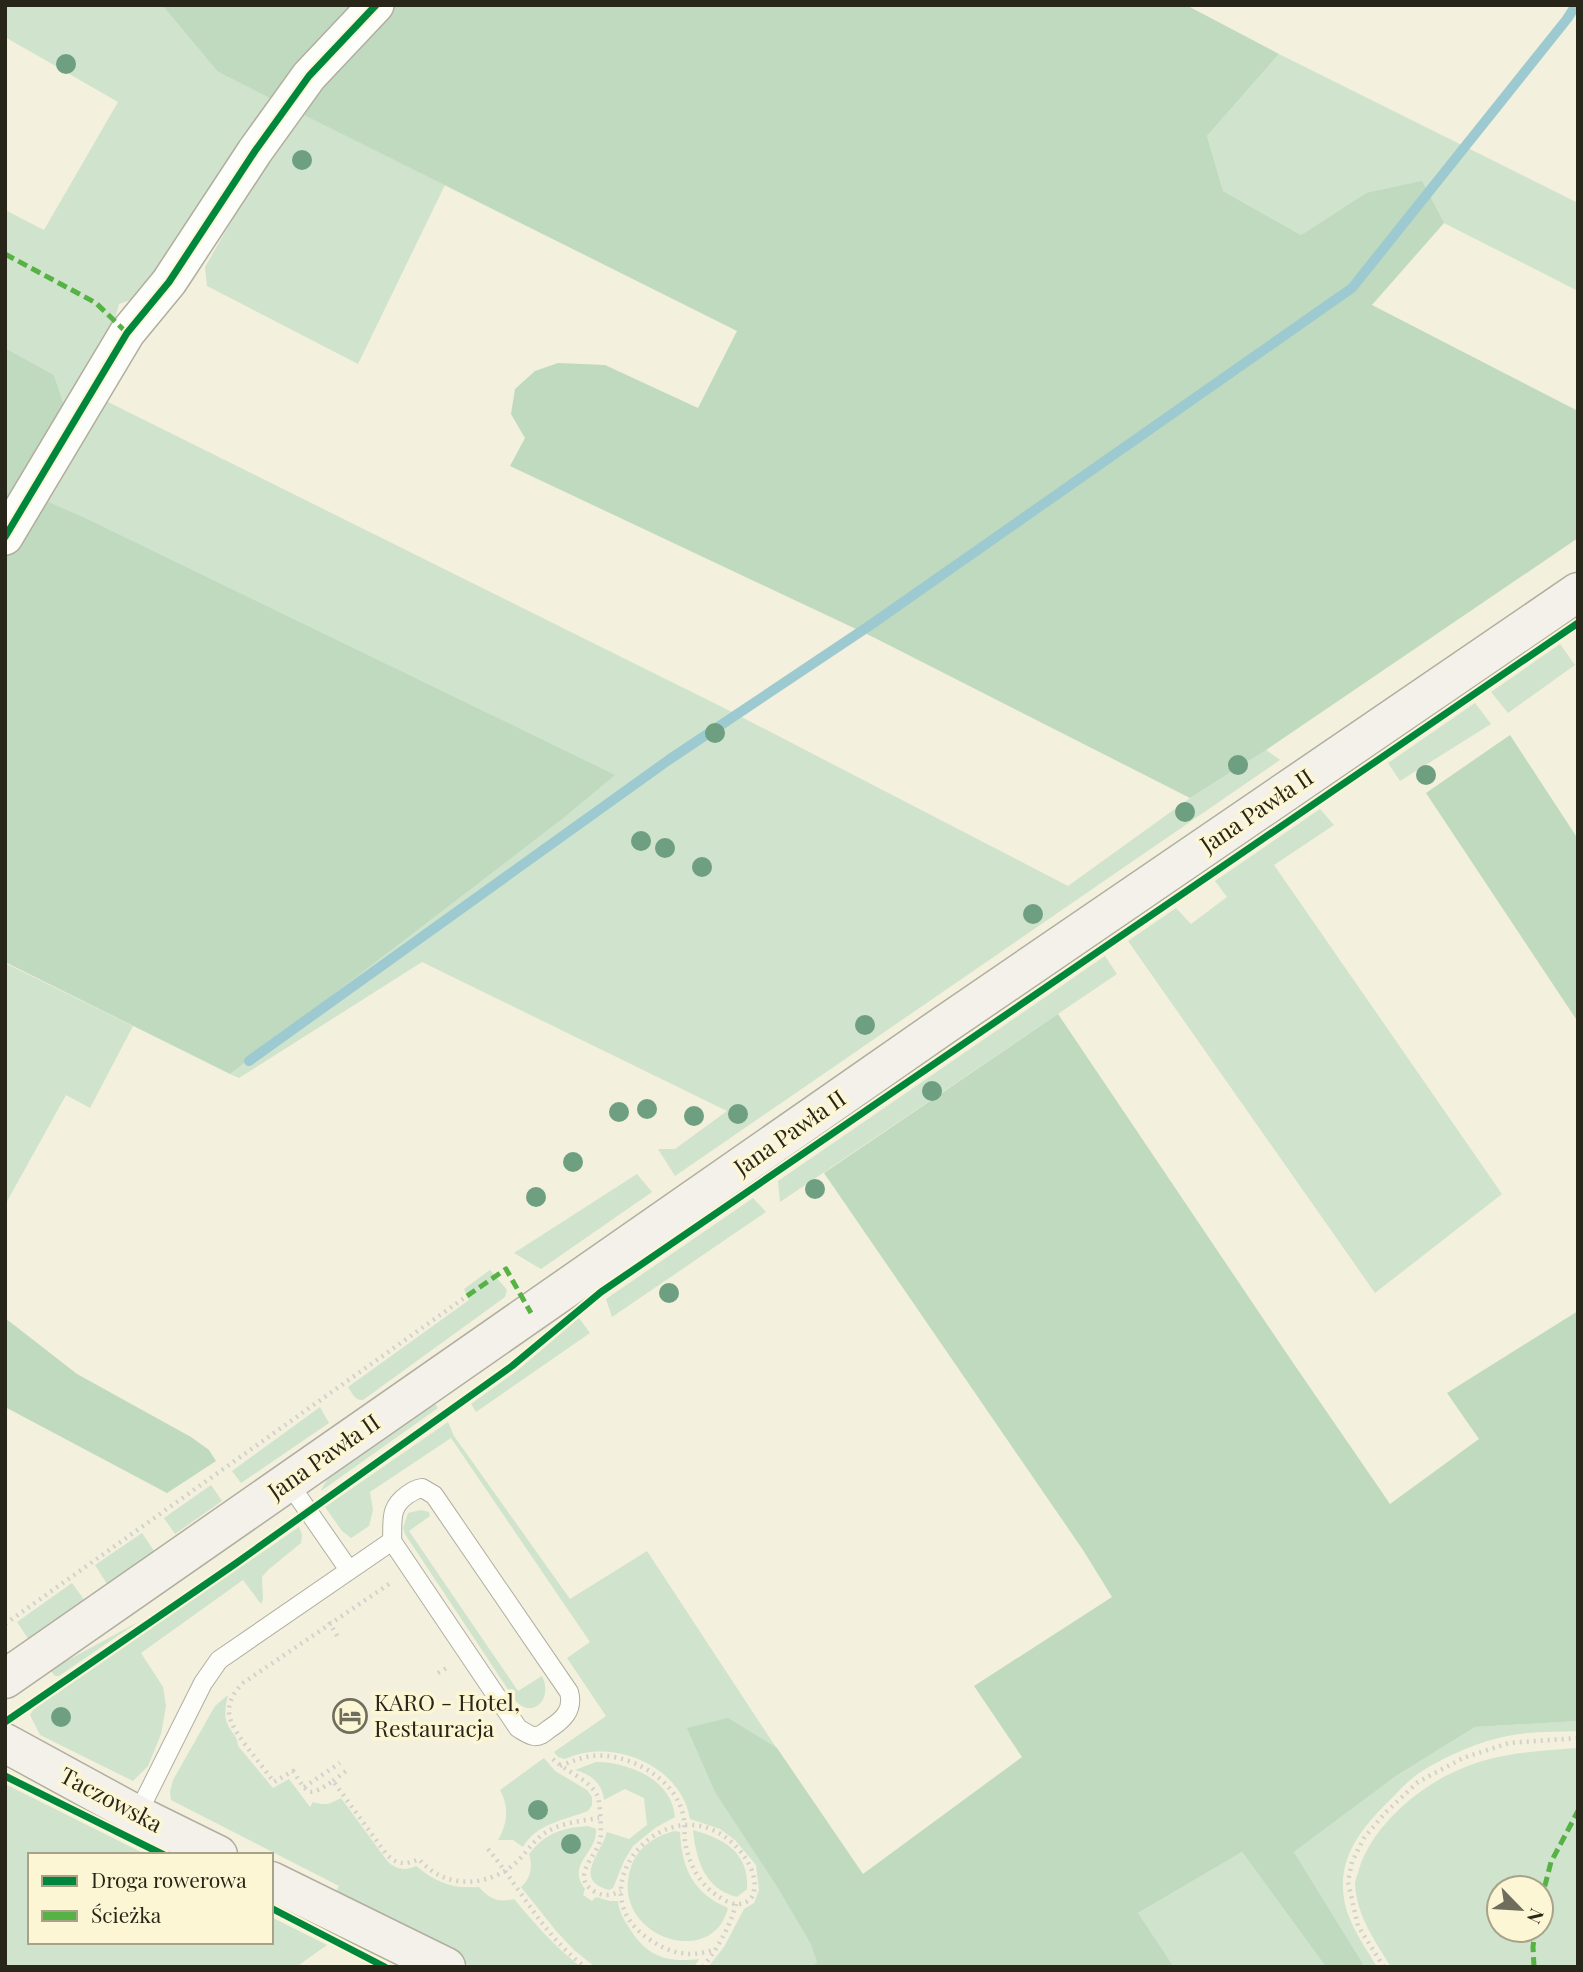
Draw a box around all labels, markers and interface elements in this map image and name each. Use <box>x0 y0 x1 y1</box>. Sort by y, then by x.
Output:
street label: Jana Pawła II <box>1193 761 1319 859</box>
street label: Jana Pawła II <box>726 1082 851 1182</box>
street label: Jana Pawła II <box>260 1406 385 1506</box>
place label: KARO - Hotel, Restauracja <box>374 1686 520 1743</box>
hotel icon: KARO - Hotel, Restauracja <box>331 1697 369 1735</box>
street label: Taczowska <box>55 1759 169 1839</box>
legend <box>28 1853 273 1944</box>
text: Droga rowerowa <box>91 1865 247 1893</box>
north arrow <box>1485 1874 1555 1944</box>
text: Ścieżka <box>91 1900 162 1928</box>
text: N <box>1522 1905 1551 1929</box>

